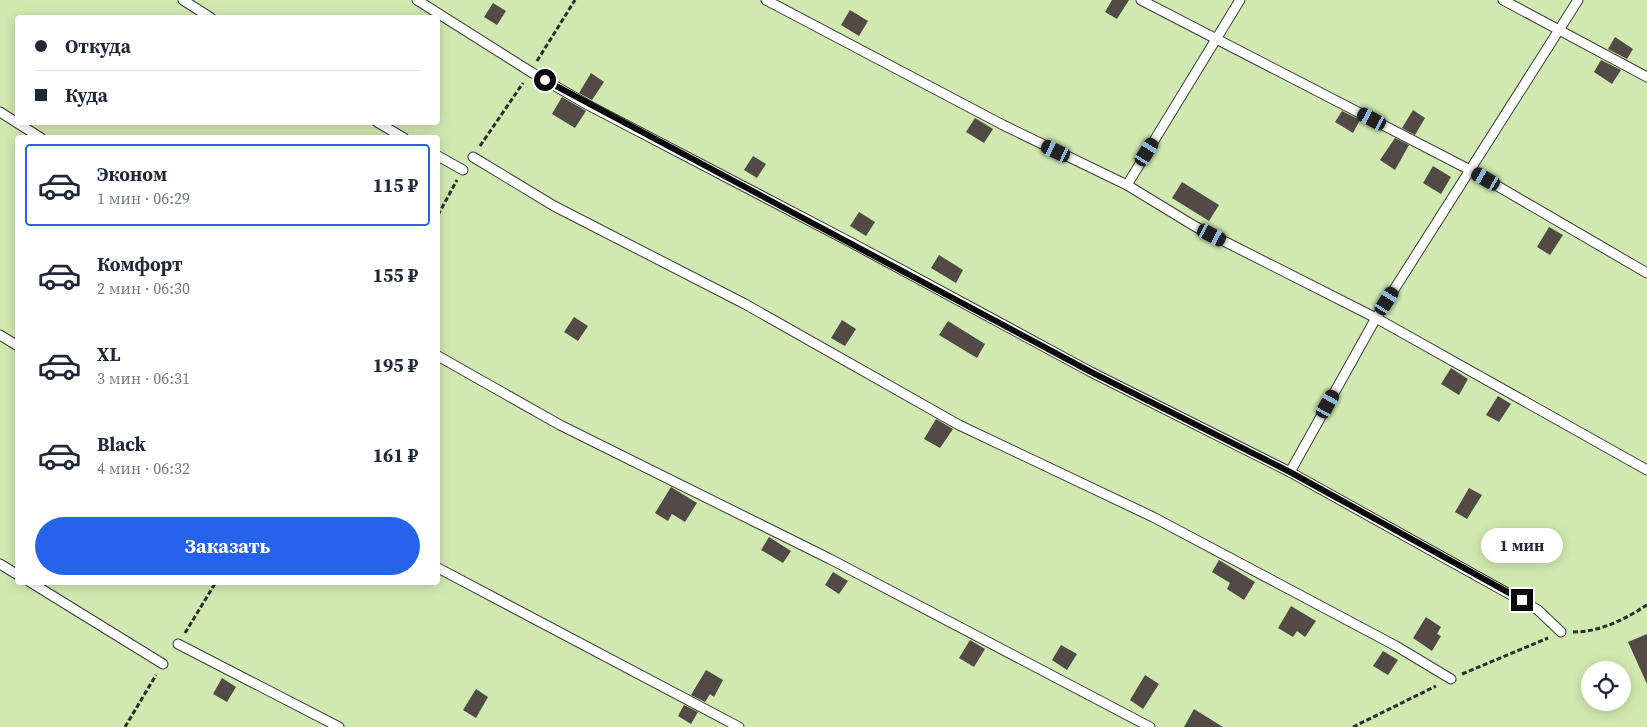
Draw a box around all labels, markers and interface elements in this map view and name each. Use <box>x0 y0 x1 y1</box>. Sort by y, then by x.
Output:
text: Откуда <box>65 33 131 59</box>
route start <box>534 69 556 91</box>
text: Куда <box>65 82 108 108</box>
car <box>1355 106 1388 132</box>
car <box>1132 135 1161 169</box>
car <box>1039 138 1072 164</box>
text: Эконом <box>97 161 167 187</box>
icon: car <box>37 163 82 208</box>
car <box>1469 165 1502 193</box>
text: 115 ₽ <box>373 172 418 198</box>
text: 1 мин · 06:29 <box>97 187 190 209</box>
car <box>1195 222 1228 248</box>
text: Комфорт <box>97 251 183 277</box>
icon: car <box>37 253 82 298</box>
text: 155 ₽ <box>373 262 418 288</box>
text: 2 мин · 06:30 <box>97 277 190 299</box>
car <box>1372 284 1401 318</box>
text: XL <box>97 341 120 367</box>
icon: car <box>37 343 82 388</box>
text: 195 ₽ <box>373 352 418 378</box>
text: 3 мин · 06:31 <box>97 367 190 389</box>
car <box>1314 387 1341 421</box>
text: Black <box>97 431 146 457</box>
icon: car <box>37 433 82 478</box>
text: 161 ₽ <box>373 442 418 468</box>
text: 4 мин · 06:32 <box>97 457 190 479</box>
button: Заказать <box>35 517 420 575</box>
callout: 1 мин <box>1481 528 1563 562</box>
text: 1 мин <box>1500 534 1544 556</box>
route end <box>1511 589 1533 611</box>
map controls <box>1581 661 1631 711</box>
button: locate <box>1581 661 1631 711</box>

